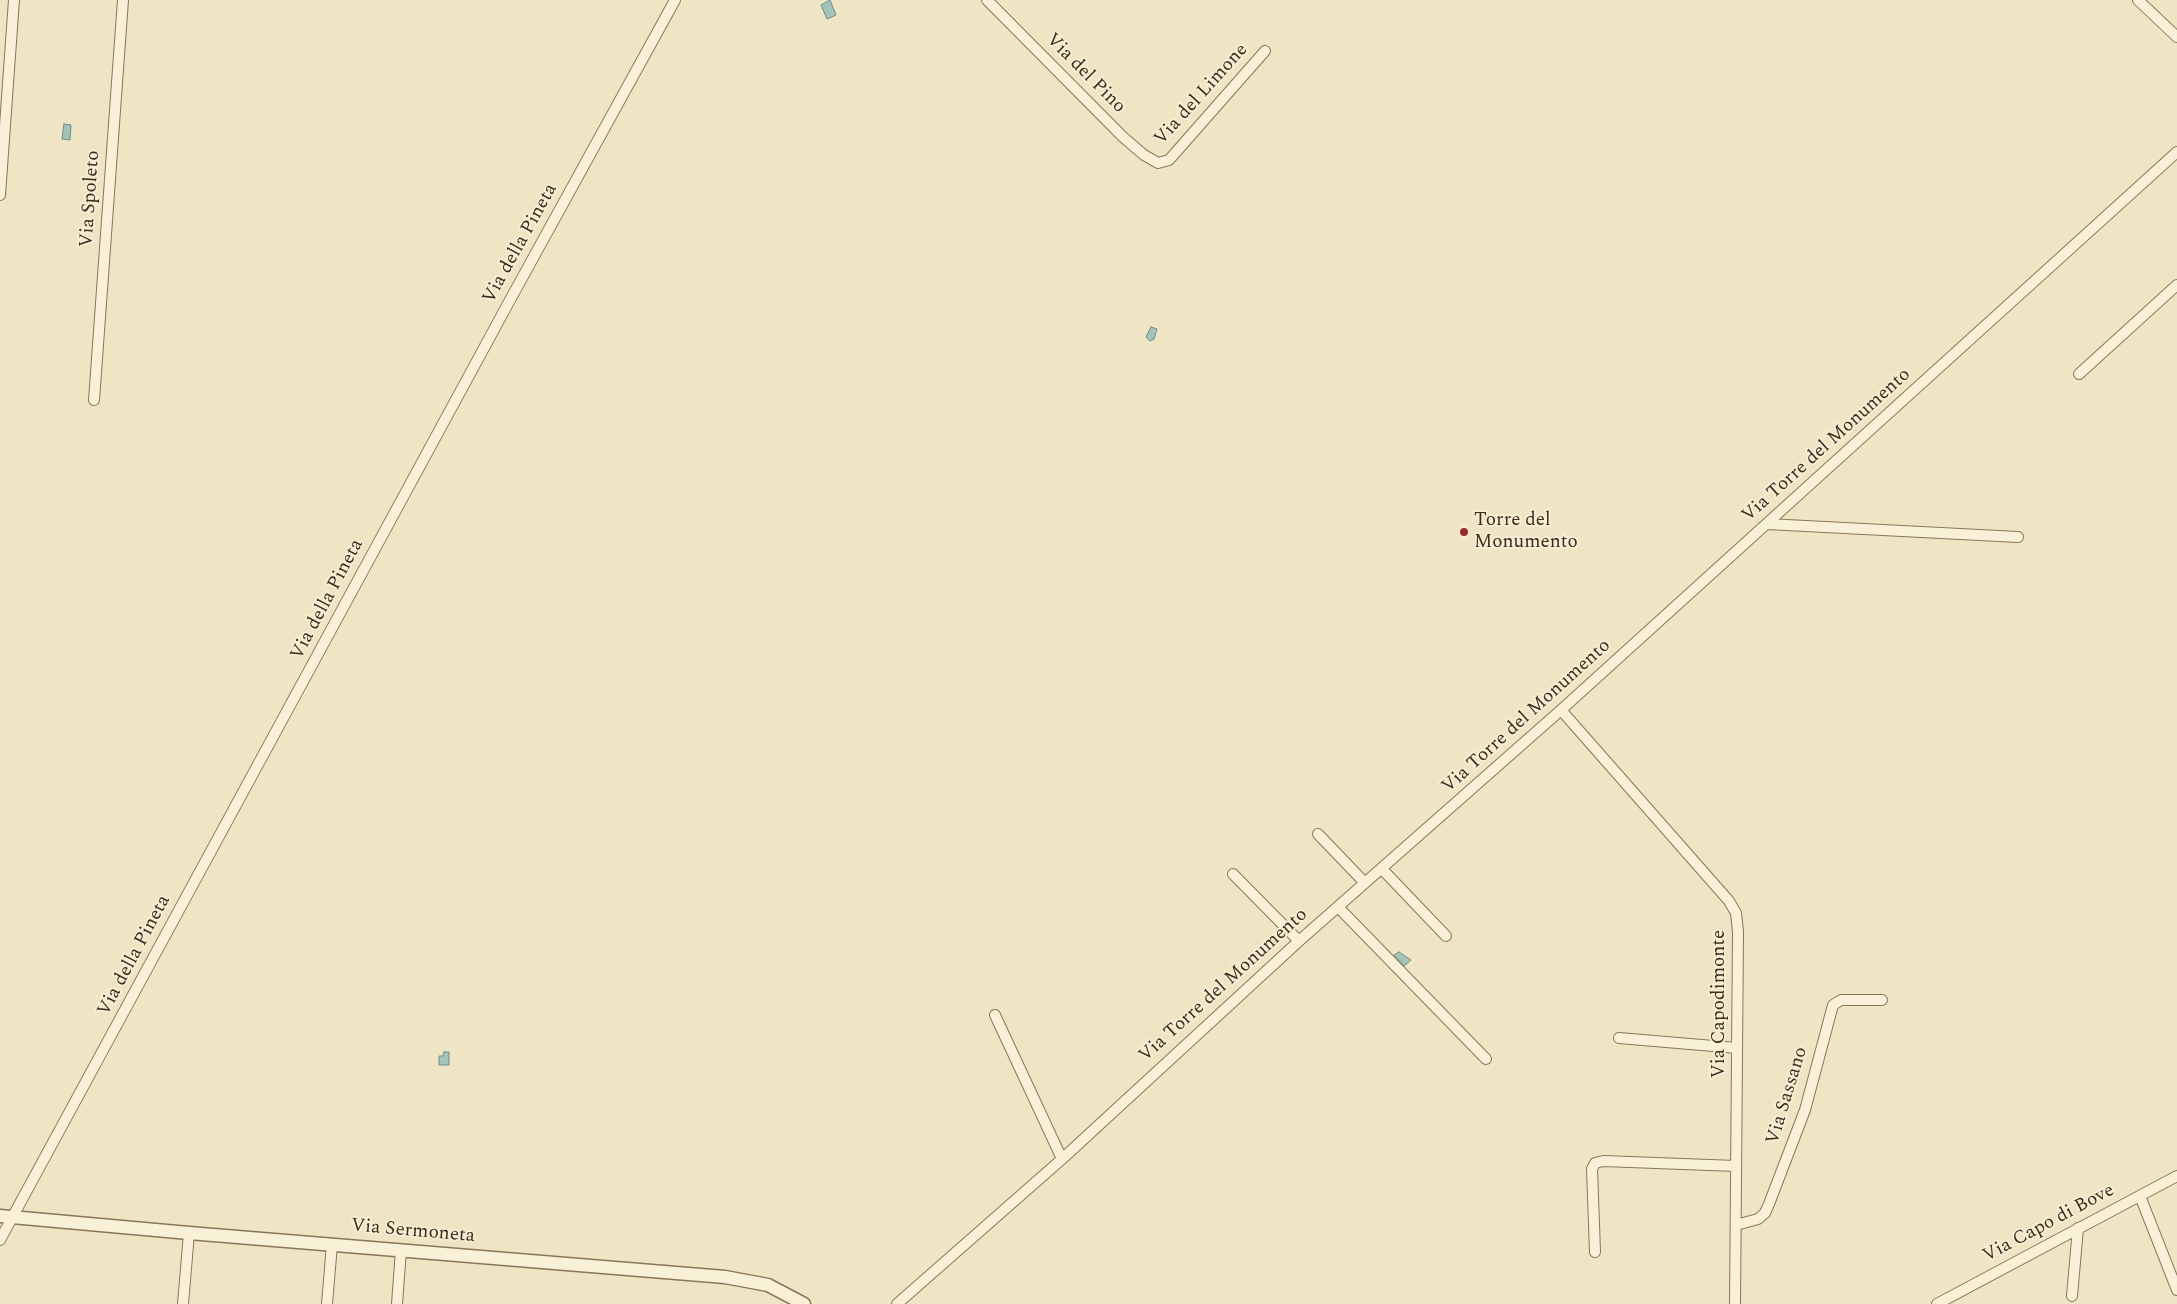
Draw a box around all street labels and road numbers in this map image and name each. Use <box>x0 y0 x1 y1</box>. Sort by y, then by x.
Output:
street label: Via del Pino <box>1040 29 1130 119</box>
street label: Via del Limone <box>1150 39 1254 151</box>
street label: Via Spoleto <box>76 150 106 248</box>
street label: Via della Pineta <box>479 180 563 308</box>
street label: Via Torre del Monumento <box>1738 364 1916 528</box>
street label: Via della Pineta <box>287 536 369 664</box>
street label: Via Torre del Monumento <box>1438 635 1616 799</box>
street label: Via della Pineta <box>94 892 176 1020</box>
street label: Via Torre del Monumento <box>1135 904 1313 1068</box>
street label: Via Capodimonte <box>1709 930 1731 1078</box>
street label: Via Sassano <box>1762 1045 1814 1147</box>
street label: Via Capo di Bove <box>1979 1180 2119 1268</box>
street label: Via Sermoneta <box>350 1215 476 1249</box>

